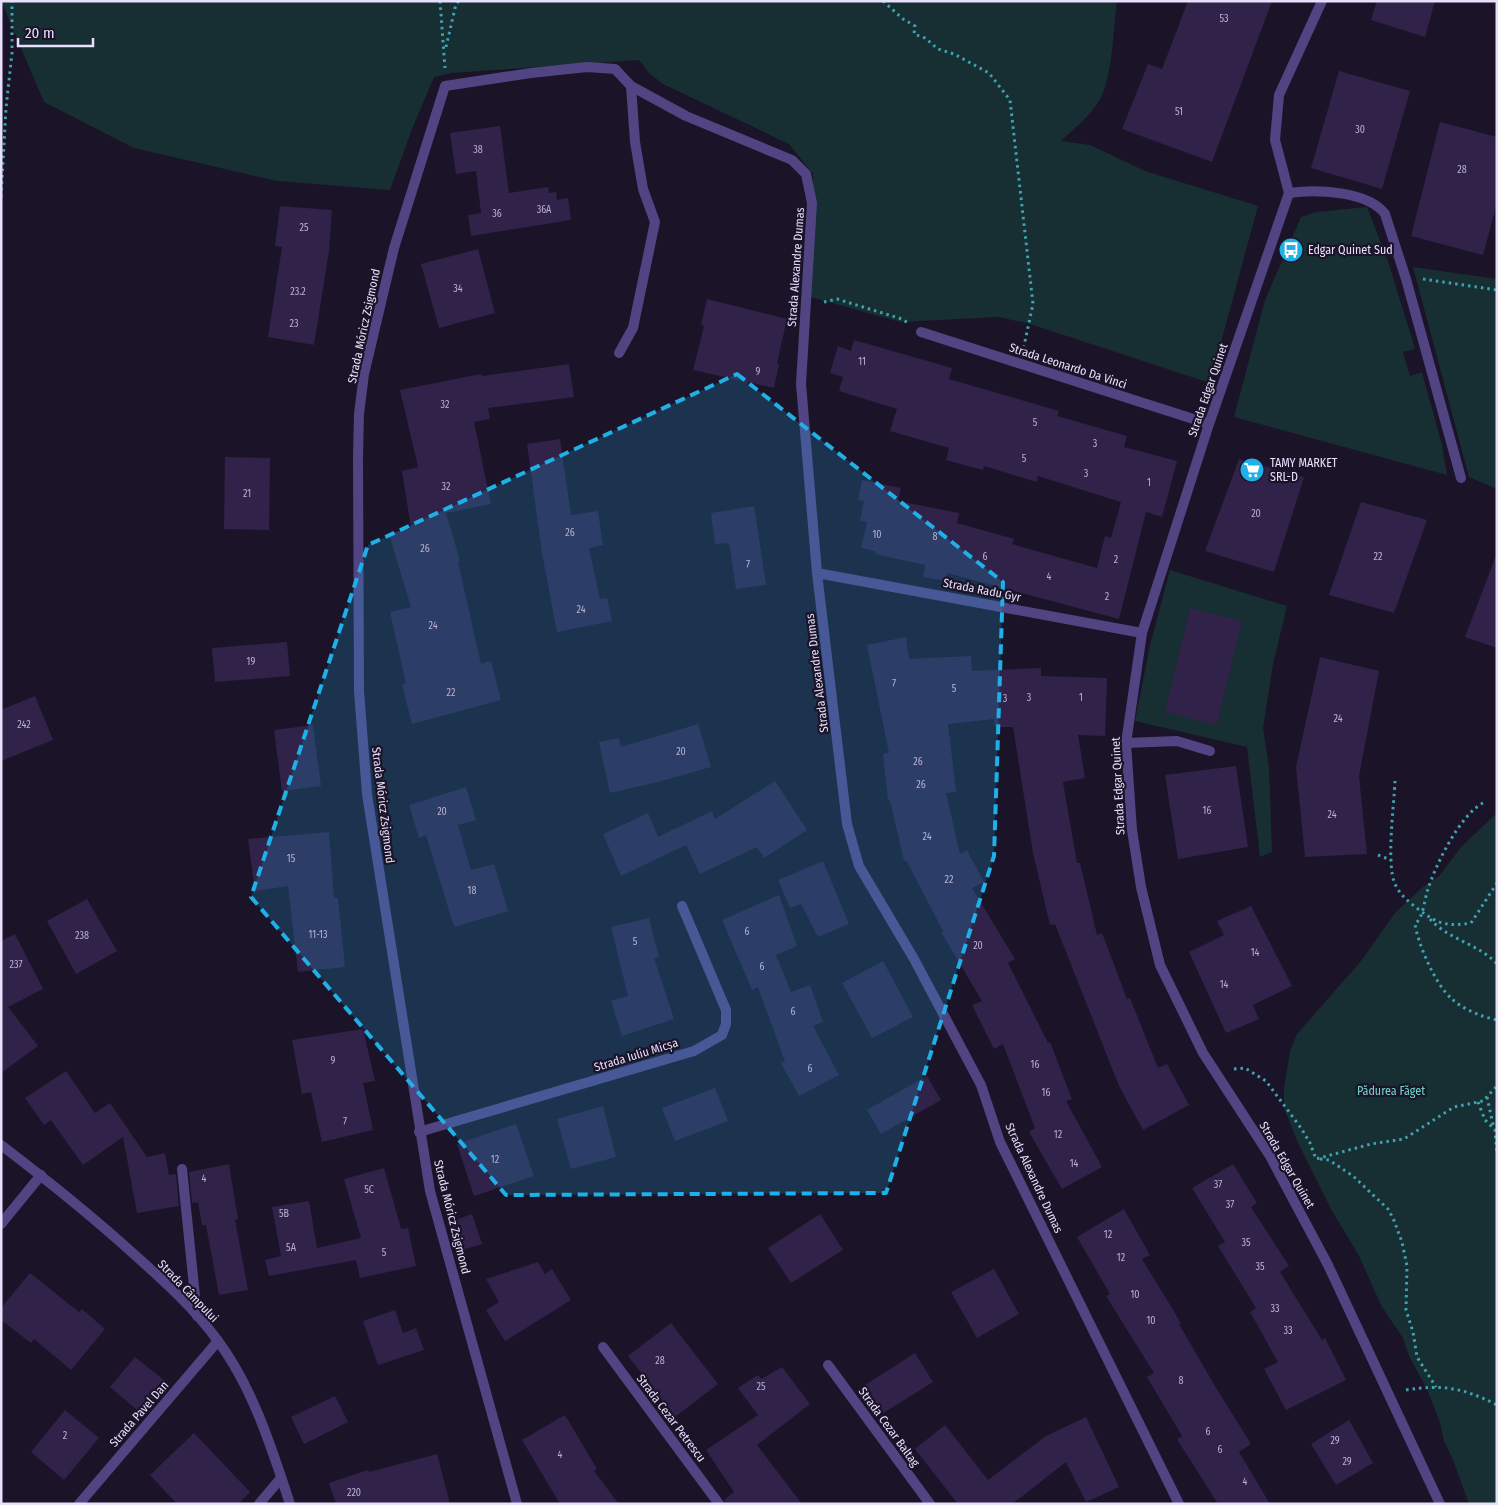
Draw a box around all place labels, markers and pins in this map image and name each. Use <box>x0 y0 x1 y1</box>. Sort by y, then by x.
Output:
bus stop icon: Edgar Quinet Sud <box>1278 237 1304 263</box>
place label: Edgar Quinet Sud <box>1308 243 1393 257</box>
place label: TAMY MARKET SRL-D <box>1270 456 1338 484</box>
supermarket icon: TAMY MARKET SRL-D <box>1239 457 1265 483</box>

